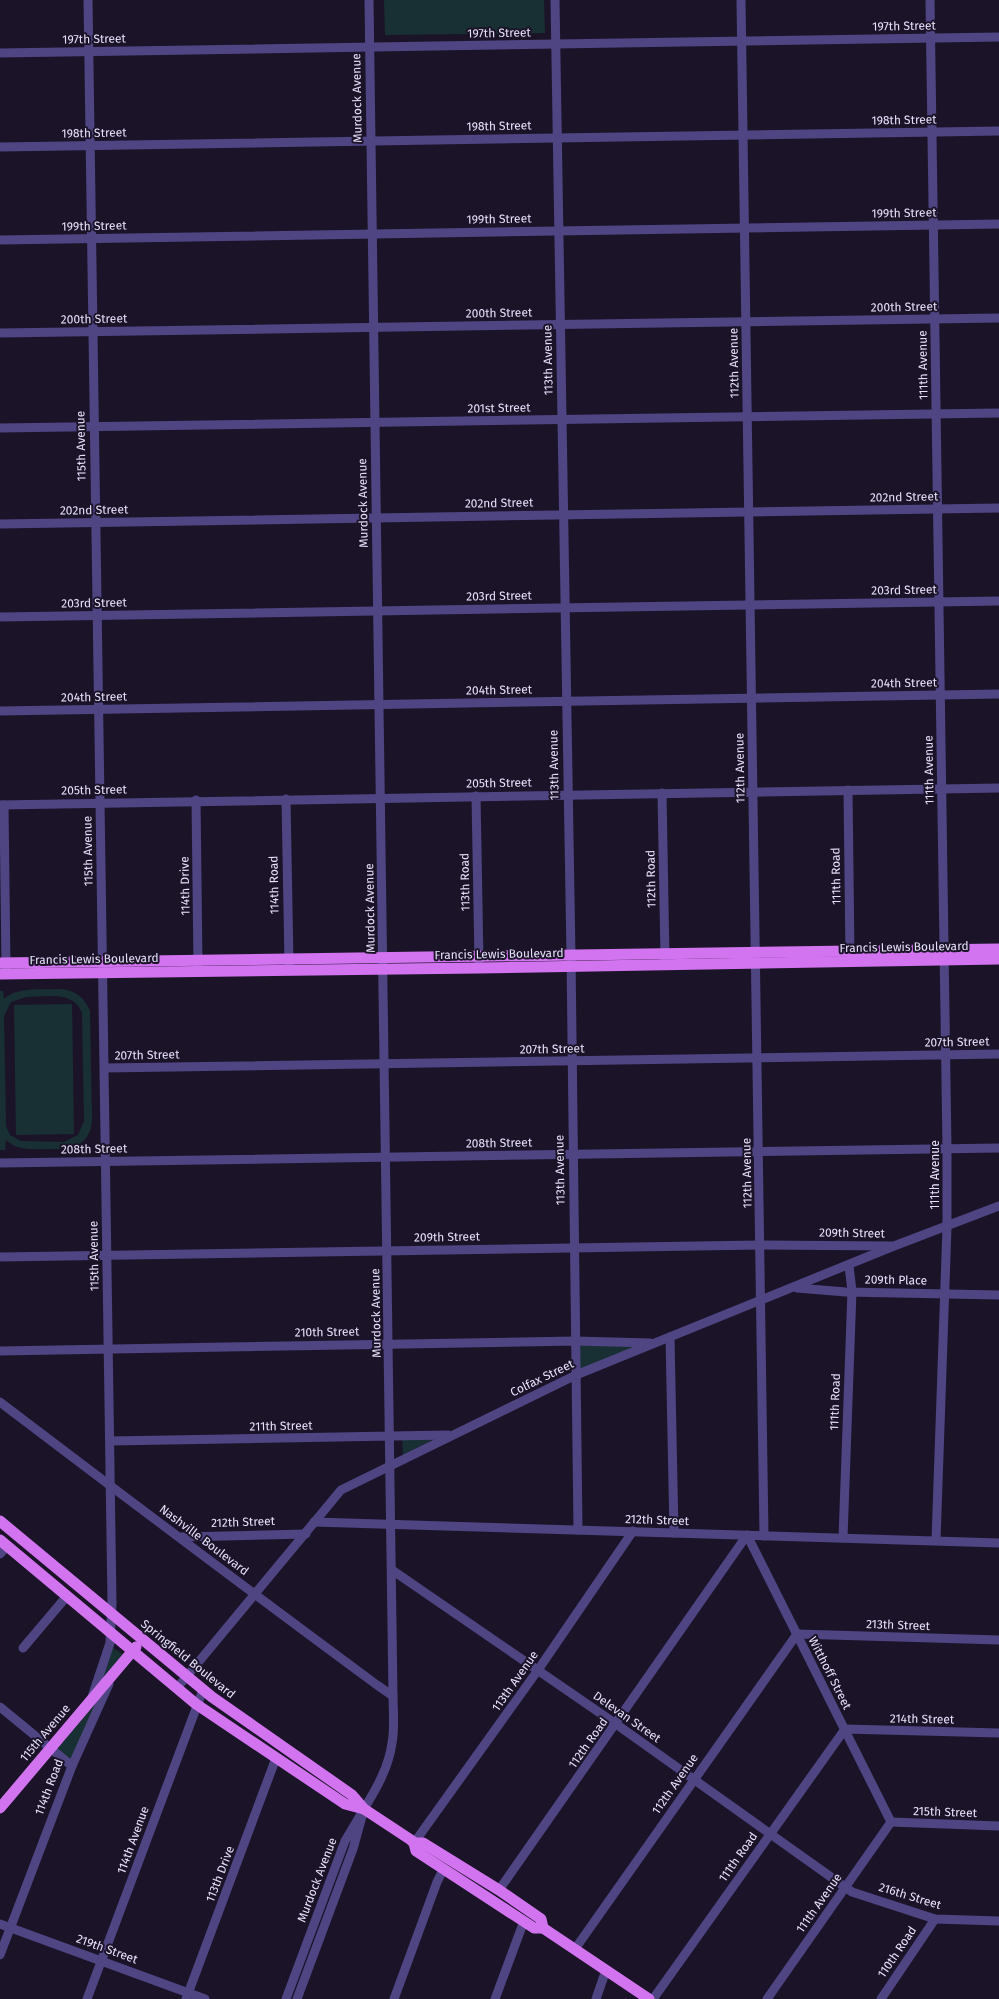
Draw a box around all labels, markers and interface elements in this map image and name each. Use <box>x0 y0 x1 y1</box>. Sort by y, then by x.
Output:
street label: 197th Street <box>872 18 937 34</box>
street label: 197th Street <box>467 25 532 41</box>
street label: 197th Street <box>62 31 127 47</box>
street label: Murdock Avenue <box>349 53 365 143</box>
street label: 198th Street <box>871 112 937 128</box>
street label: 198th Street <box>466 118 532 134</box>
street label: 198th Street <box>61 125 127 141</box>
street label: 199th Street <box>871 205 937 221</box>
street label: 199th Street <box>466 211 532 227</box>
street label: 199th Street <box>61 218 127 234</box>
street label: 200th Street <box>871 299 938 315</box>
street label: 200th Street <box>466 305 533 321</box>
street label: 200th Street <box>61 311 128 327</box>
street label: 113th Avenue <box>540 325 556 395</box>
street label: 112th Avenue <box>726 328 742 398</box>
street label: 111th Avenue <box>915 330 931 400</box>
street label: 201st Street <box>467 400 531 416</box>
street label: 115th Avenue <box>73 411 89 481</box>
street label: Murdock Avenue <box>355 458 371 548</box>
street label: 202nd Street <box>870 489 939 505</box>
street label: 202nd Street <box>465 495 534 511</box>
street label: 202nd Street <box>60 502 129 518</box>
street label: 203rd Street <box>871 582 938 598</box>
street label: 203rd Street <box>466 588 533 604</box>
street label: 203rd Street <box>61 595 128 611</box>
street label: 204th Street <box>871 675 938 691</box>
street label: 204th Street <box>466 682 533 698</box>
street label: 204th Street <box>61 689 128 705</box>
street label: 113th Avenue <box>546 730 562 800</box>
street label: 112th Avenue <box>732 733 748 803</box>
street label: 111th Avenue <box>921 735 937 805</box>
street label: 205th Street <box>466 775 533 791</box>
street label: 205th Street <box>61 782 128 798</box>
street label: 115th Avenue <box>80 816 96 886</box>
street label: 111th Road <box>828 847 844 905</box>
street label: 112th Road <box>643 850 659 908</box>
street label: 113th Road <box>457 853 473 911</box>
street label: 114th Road <box>266 855 282 915</box>
street label: 114th Drive <box>177 856 193 916</box>
street label: Murdock Avenue <box>362 863 378 953</box>
street label: Francis Lewis Boulevard <box>839 939 969 955</box>
street label: Francis Lewis Boulevard <box>434 946 564 962</box>
street label: Francis Lewis Boulevard <box>29 951 159 967</box>
street label: 207th Street <box>924 1034 990 1050</box>
street label: 207th Street <box>519 1041 585 1057</box>
street label: 207th Street <box>114 1047 180 1063</box>
street label: 208th Street <box>466 1135 533 1151</box>
street label: 113th Avenue <box>552 1135 568 1205</box>
street label: 112th Avenue <box>739 1138 755 1208</box>
street label: 111th Avenue <box>928 1140 942 1210</box>
street label: 208th Street <box>61 1141 128 1157</box>
street label: 115th Avenue <box>86 1221 102 1291</box>
street label: 209th Street <box>819 1225 886 1241</box>
street label: 209th Street <box>414 1229 481 1245</box>
street label: Murdock Avenue <box>368 1268 384 1358</box>
street label: 209th Place <box>865 1272 927 1288</box>
street label: 210th Street <box>295 1324 360 1340</box>
street label: Colfax Street <box>508 1356 577 1399</box>
street label: 111th Road <box>827 1373 843 1431</box>
street label: 211th Street <box>249 1418 313 1434</box>
street label: Nashville Boulevard <box>157 1502 251 1578</box>
street label: 212th Street <box>625 1512 690 1528</box>
street label: 212th Street <box>211 1514 276 1530</box>
street label: Springfield Boulevard <box>138 1617 238 1701</box>
street label: 213th Street <box>866 1617 931 1633</box>
street label: Witthoff Street <box>806 1634 855 1712</box>
street label: 113th Avenue <box>489 1648 541 1714</box>
street label: Delevan Street <box>591 1689 664 1746</box>
street label: 115th Avenue <box>17 1701 73 1765</box>
street label: 214th Street <box>890 1711 955 1727</box>
street label: 112th Road <box>566 1715 610 1771</box>
street label: 112th Avenue <box>649 1751 701 1817</box>
street label: 114th Road <box>32 1757 66 1817</box>
street label: 114th Avenue <box>114 1804 152 1876</box>
street label: 215th Street <box>913 1804 978 1820</box>
street label: 111th Road <box>716 1829 760 1885</box>
street label: Murdock Avenue <box>294 1836 340 1924</box>
street label: 113th Drive <box>203 1844 237 1904</box>
street label: 111th Avenue <box>793 1870 845 1936</box>
street label: 216th Street <box>877 1880 943 1912</box>
street label: 110th Road <box>875 1924 919 1980</box>
street label: 219th Street <box>74 1931 140 1967</box>

